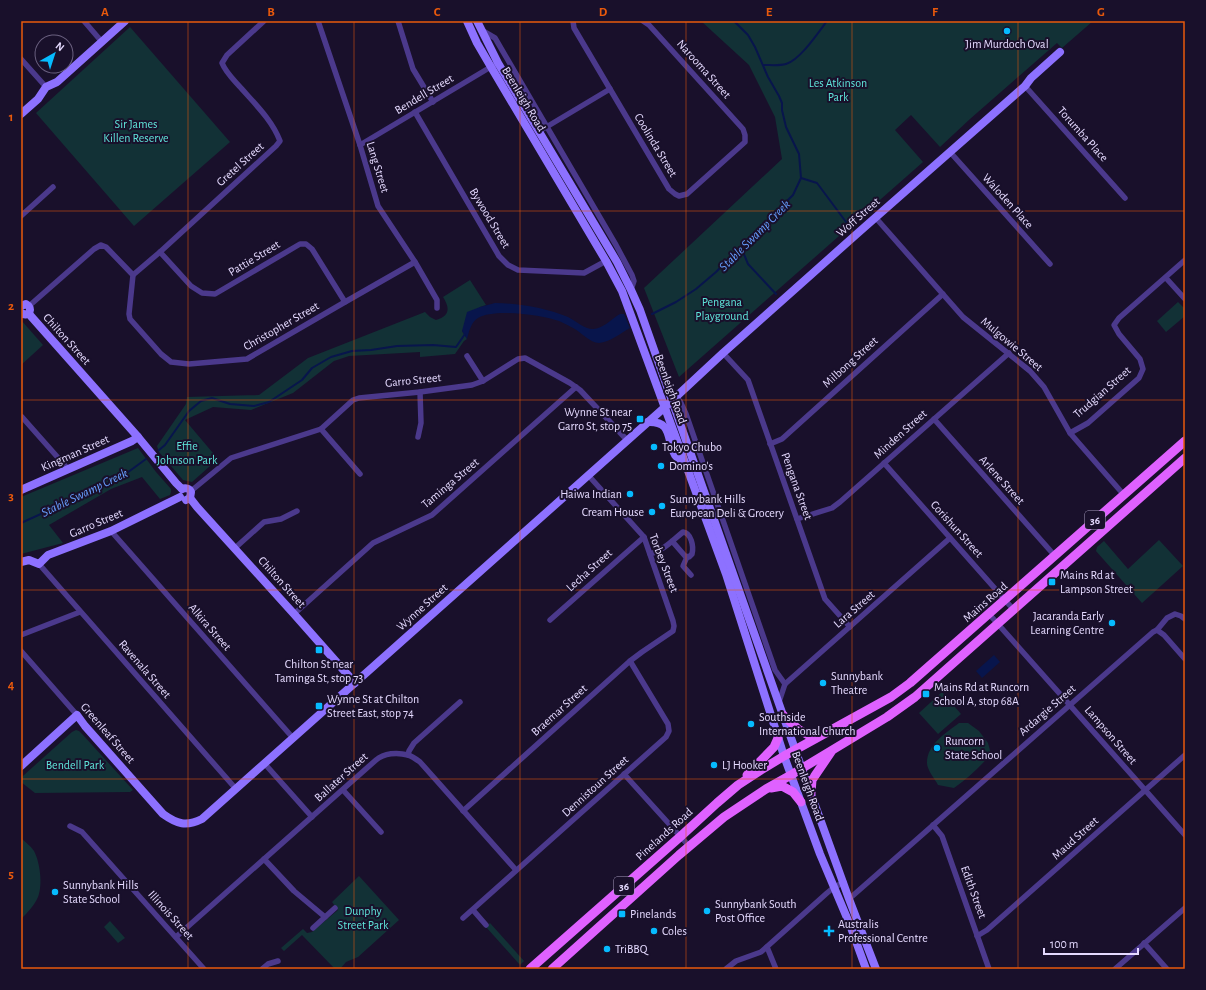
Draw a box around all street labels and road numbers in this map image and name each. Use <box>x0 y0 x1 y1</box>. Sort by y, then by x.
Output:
street label: Narooma Street <box>675 37 733 101</box>
street label: Beenleigh Road <box>500 65 548 133</box>
street label: Bendell Street <box>393 72 456 116</box>
street label: Torumba Place <box>1055 104 1111 164</box>
street label: Coolinda Street <box>632 111 680 179</box>
street label: Gretel Street <box>214 140 266 188</box>
street label: Lang Street <box>365 140 391 194</box>
street label: Waloden Place <box>980 171 1036 231</box>
street label: Bywood Street <box>467 186 513 251</box>
street label: Woff Street <box>834 195 882 239</box>
street label: Pattie Street <box>226 238 282 278</box>
street label: Christopher Street <box>241 299 321 352</box>
street label: Chilton Street <box>41 311 93 367</box>
street label: Mulgowie Street <box>979 315 1045 373</box>
street label: Milbong Street <box>820 334 880 390</box>
street label: Beenleigh Road <box>653 353 689 425</box>
street label: Trudgian Street <box>1071 364 1133 420</box>
street label: Garro Street <box>384 371 442 389</box>
street label: Minden Street <box>871 407 929 461</box>
street label: Kingman Street <box>39 433 111 473</box>
street label: Pengana Street <box>779 451 815 521</box>
street label: Arlene Street <box>977 453 1027 507</box>
street label: Taminga Street <box>419 456 481 510</box>
street label: Corishun Street <box>929 498 986 560</box>
street label: Garro Street <box>68 506 124 540</box>
road number: 36 <box>1085 511 1105 529</box>
street label: Torbey Street <box>646 532 681 595</box>
street label: Lecha Street <box>564 546 614 594</box>
street label: Chilton Street <box>256 554 308 610</box>
street label: Mains Road <box>961 580 1009 624</box>
street label: Wynne Street <box>394 581 450 633</box>
street label: Lara Street <box>831 588 877 630</box>
street label: Alkira Street <box>187 601 234 653</box>
street label: Ravenala Street <box>117 638 173 701</box>
street label: Braemar Street <box>529 682 589 738</box>
street label: Ardargie Street <box>1016 682 1078 738</box>
street label: Greenleaf Street <box>79 700 138 766</box>
street label: Lampson Street <box>1083 704 1140 767</box>
street label: Ballater Street <box>312 750 370 804</box>
street label: Beenleigh Road <box>790 750 826 822</box>
street label: Dennistoun Street <box>559 753 631 819</box>
street label: Pinelands Road <box>633 805 695 863</box>
street label: Maud Street <box>1050 814 1100 862</box>
street label: Edith Street <box>959 864 989 920</box>
road number: 36 <box>614 877 634 895</box>
street label: Illinois Street <box>146 888 196 942</box>

